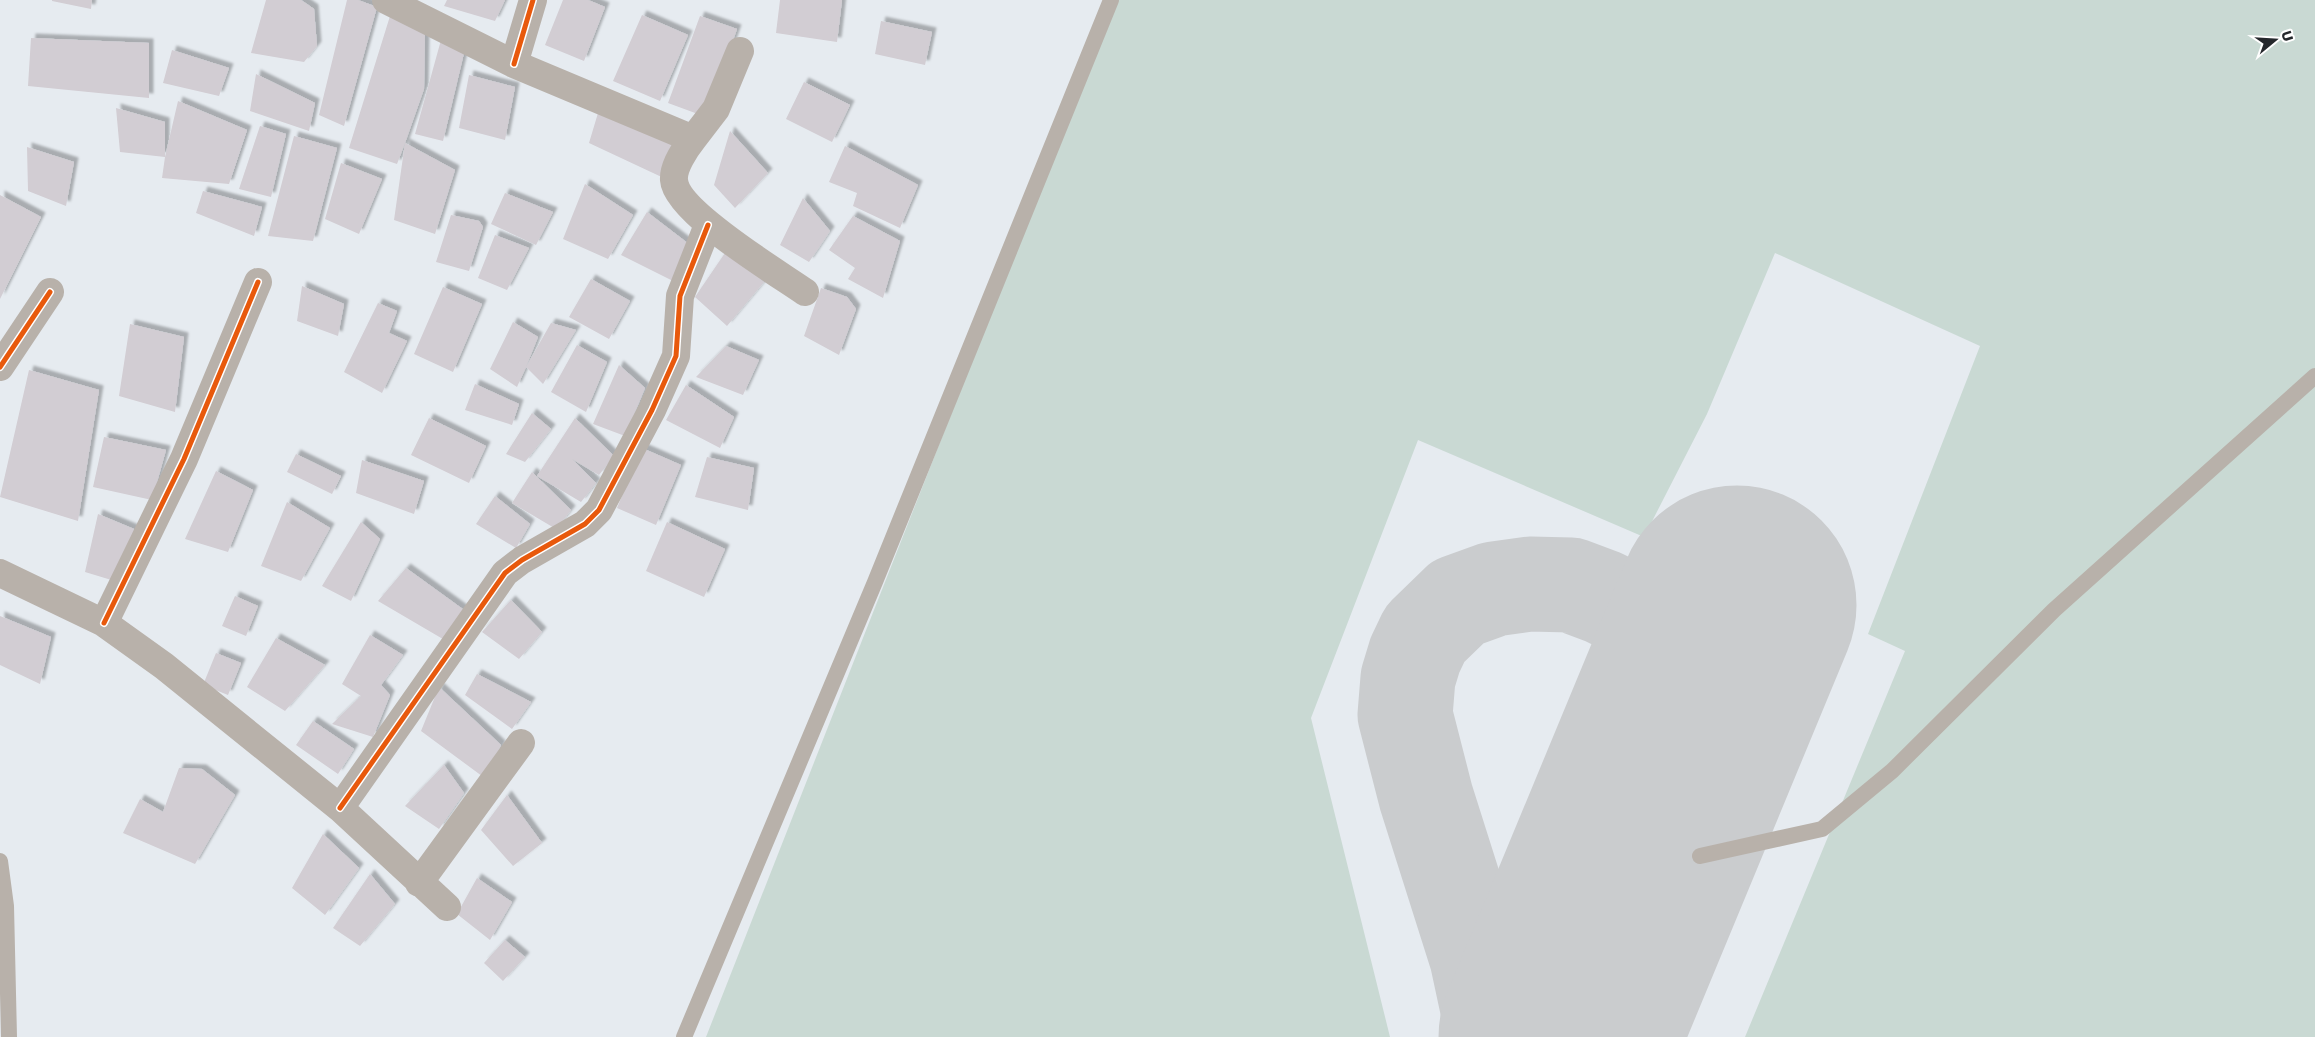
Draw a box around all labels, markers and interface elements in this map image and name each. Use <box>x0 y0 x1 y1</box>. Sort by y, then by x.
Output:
north arrow <box>2250 15 2300 65</box>
text: U <box>2277 29 2297 44</box>

